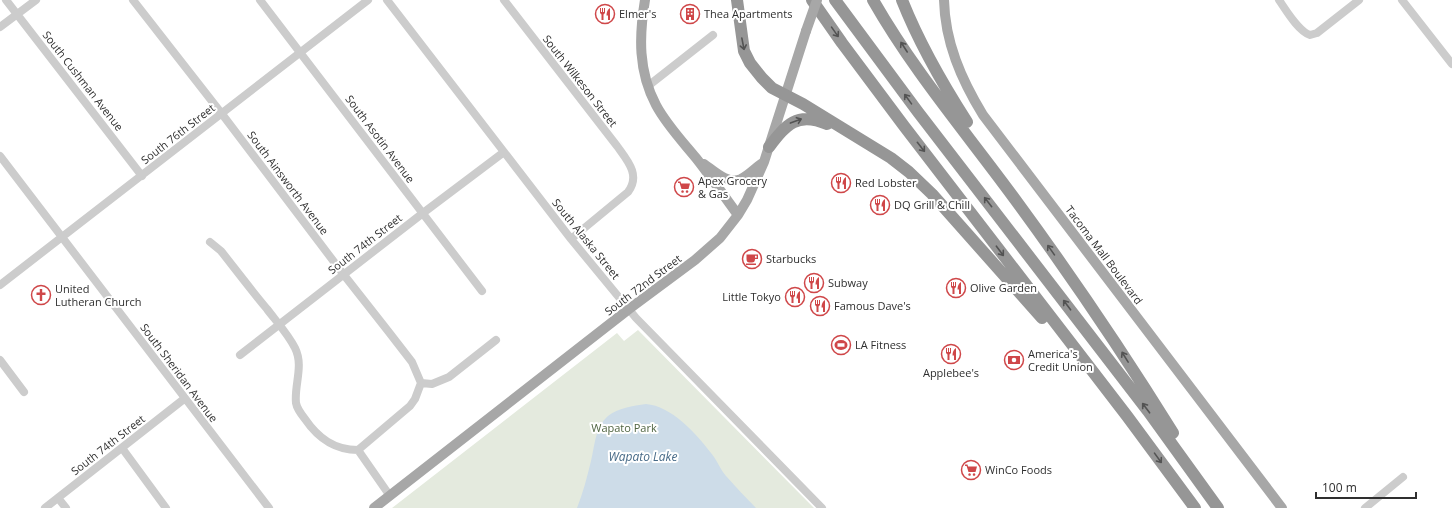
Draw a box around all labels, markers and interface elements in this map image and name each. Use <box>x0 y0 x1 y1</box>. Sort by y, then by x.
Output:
restaurant icon: Elmer's <box>594 3 616 25</box>
building icon: Thea Apartments <box>679 3 701 25</box>
place label: Elmer's <box>619 6 656 21</box>
place label: Thea Apartments <box>704 6 792 21</box>
one-way arrow <box>831 26 839 37</box>
street label: South Cushman Avenue <box>40 28 127 134</box>
street label: South Wilkeson Street <box>540 32 621 130</box>
one-way arrow <box>739 37 747 50</box>
one-way arrow <box>900 42 908 53</box>
street label: South Asotin Avenue <box>342 92 418 186</box>
one-way arrow <box>904 94 912 105</box>
street label: South 76th Street <box>138 100 218 167</box>
one-way arrow <box>790 117 802 125</box>
street label: South Ainsworth Avenue <box>244 128 332 238</box>
one-way arrow <box>917 142 925 153</box>
restaurant icon: Red Lobster <box>830 172 852 194</box>
place label: Apex Grocery & Gas <box>698 173 768 201</box>
place label: Red Lobster <box>855 175 917 190</box>
supermarket icon: Apex Grocery & Gas <box>673 176 695 198</box>
restaurant icon: DQ Grill & Chill <box>869 194 891 216</box>
street label: South Alaska Street <box>549 195 624 282</box>
one-way arrow <box>983 196 992 207</box>
place label: DQ Grill & Chill <box>894 197 970 212</box>
street label: Tacoma Mall Boulevard <box>1062 202 1146 307</box>
street label: South 74th Street <box>325 210 405 277</box>
one-way arrow <box>995 245 1004 256</box>
one-way arrow <box>1047 245 1055 256</box>
cafe icon: Starbucks <box>741 248 763 270</box>
street label: South 72nd Street <box>601 251 684 318</box>
place label: Starbucks <box>766 251 816 266</box>
restaurant icon: Subway <box>803 272 825 294</box>
place label: Subway <box>828 275 868 290</box>
restaurant icon: Olive Garden <box>945 277 967 299</box>
place label: Olive Garden <box>970 280 1037 295</box>
place label: United Lutheran Church <box>55 281 141 309</box>
church icon: United Lutheran Church <box>30 284 52 306</box>
restaurant icon: Little Tokyo <box>784 286 806 308</box>
place label: Little Tokyo <box>722 289 781 304</box>
restaurant icon: Famous Dave's <box>809 295 831 317</box>
place label: Famous Dave's <box>834 298 911 313</box>
one-way arrow <box>1063 300 1071 311</box>
street label: South Sheridan Avenue <box>137 320 221 425</box>
sports icon: LA Fitness <box>830 334 852 356</box>
place label: LA Fitness <box>855 337 906 352</box>
restaurant icon: Applebee's <box>940 343 962 365</box>
place label: America's Credit Union <box>1028 346 1093 374</box>
bank icon: America's Credit Union <box>1003 349 1025 371</box>
one-way arrow <box>1121 352 1129 363</box>
place label: Applebee's <box>923 365 979 380</box>
one-way arrow <box>1142 403 1150 414</box>
street label: South 74th Street <box>68 411 148 478</box>
park label: Wapato Park <box>591 420 657 435</box>
water label: Wapato Lake <box>609 448 677 465</box>
one-way arrow <box>1154 452 1162 463</box>
supermarket icon: WinCo Foods <box>960 459 982 481</box>
place label: WinCo Foods <box>985 462 1052 477</box>
scale bar <box>1316 474 1416 500</box>
text: 100 m <box>1322 479 1357 496</box>

